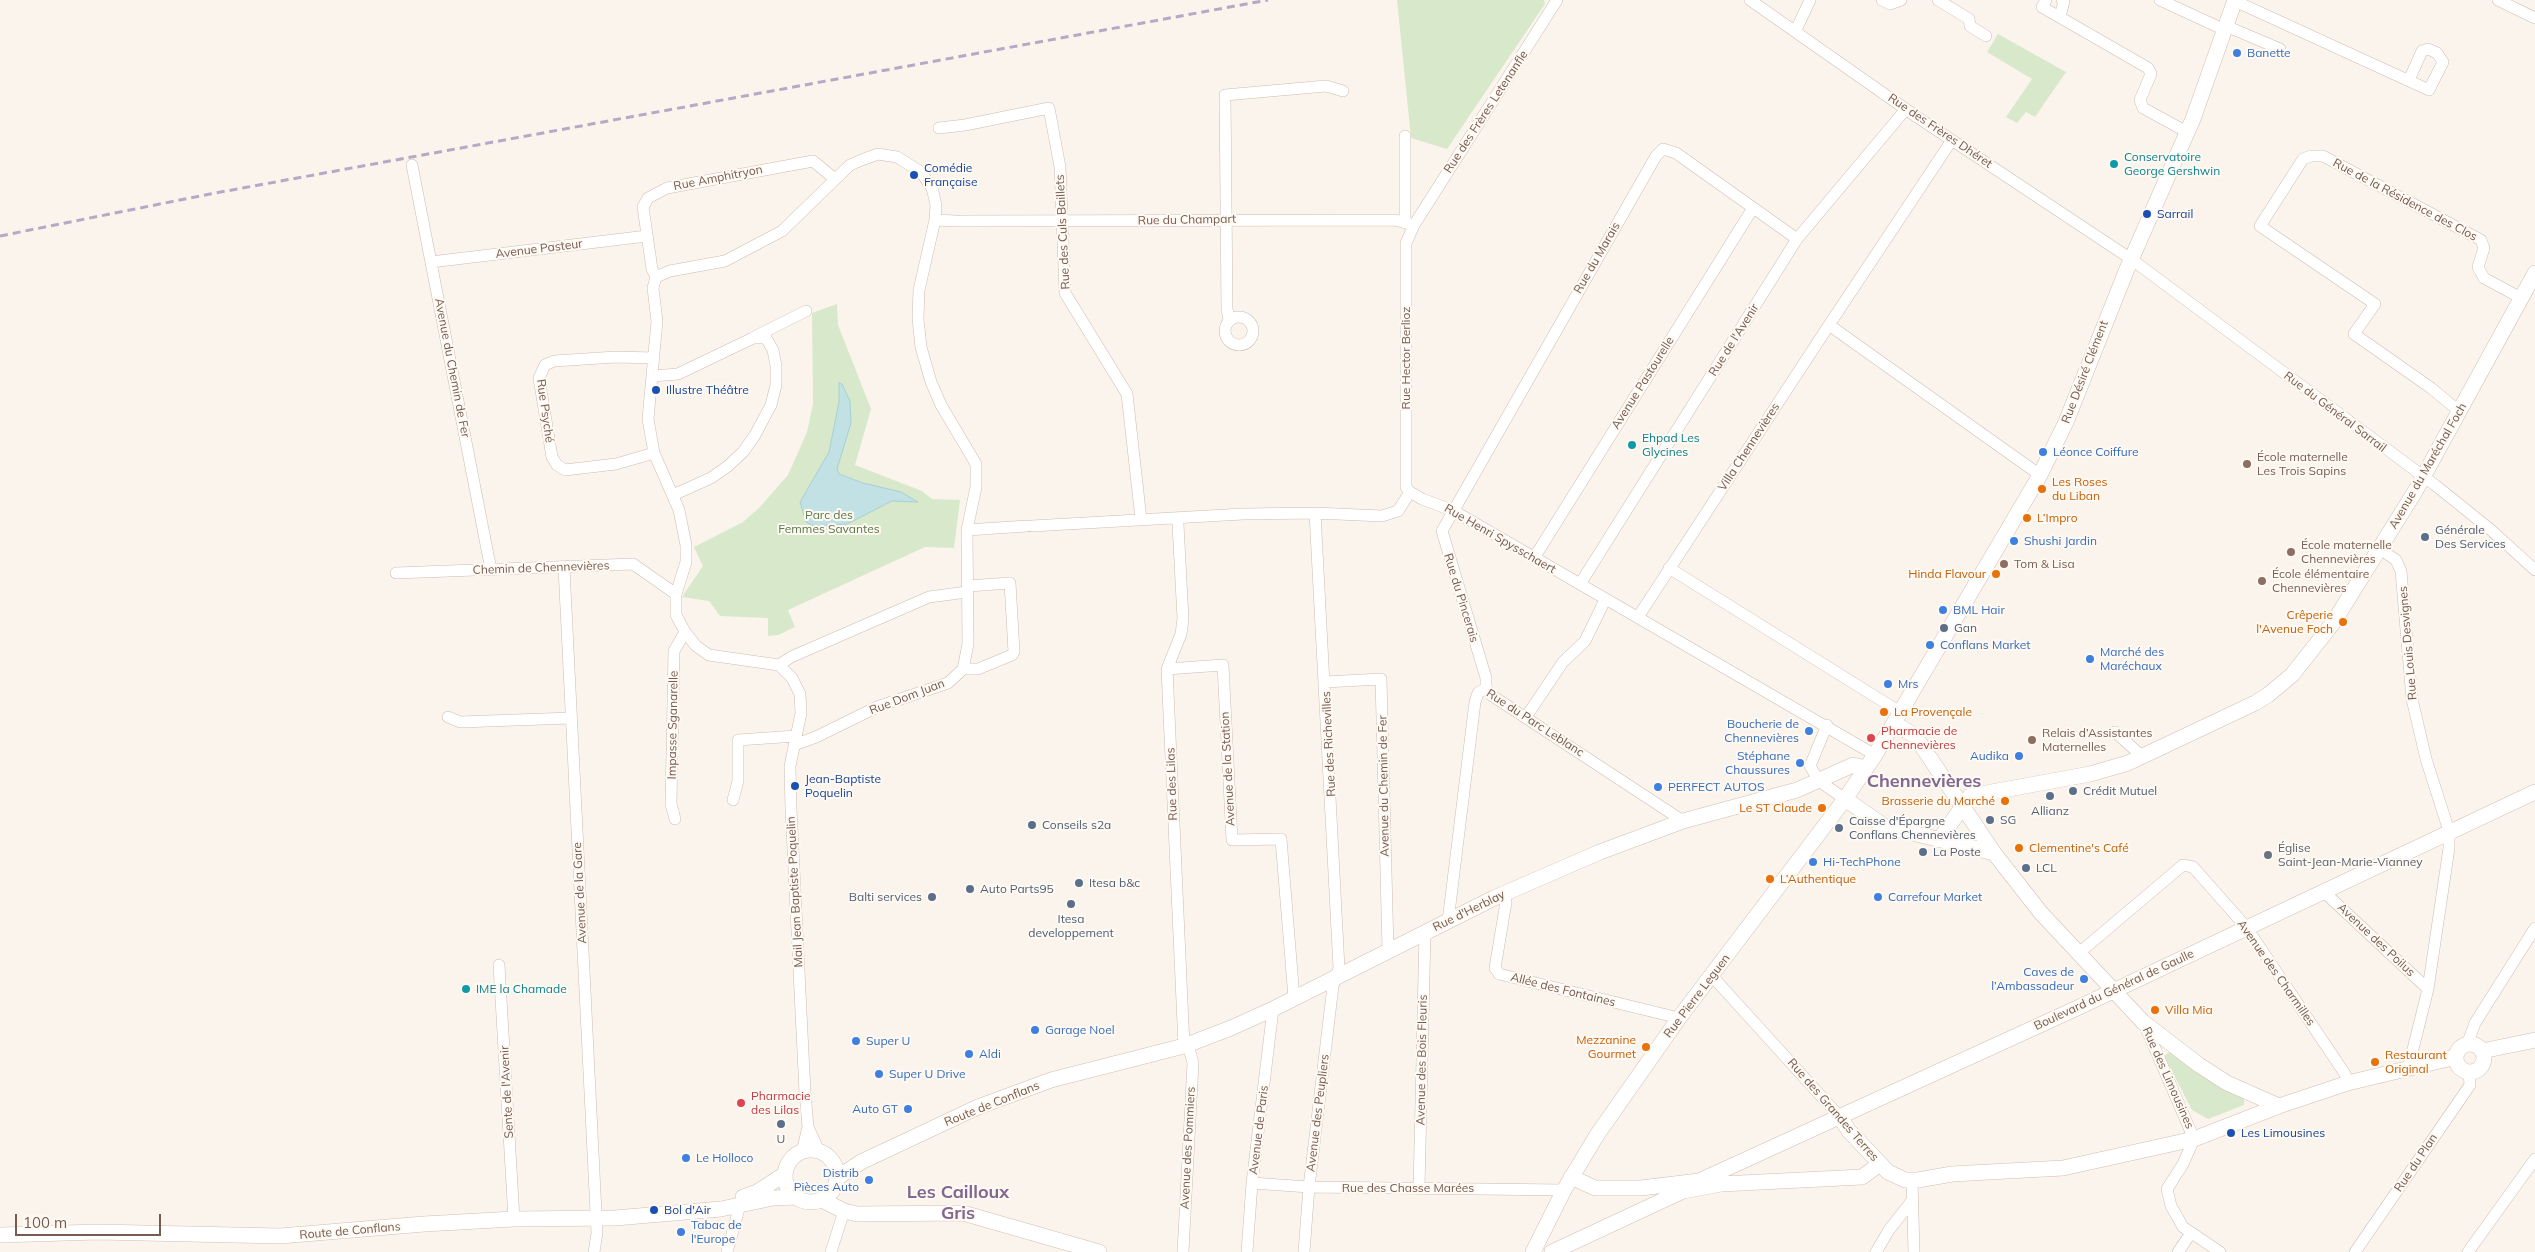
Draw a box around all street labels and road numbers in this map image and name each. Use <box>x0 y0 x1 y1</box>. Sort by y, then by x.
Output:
street label: Rue des Frères Letenanfle <box>1441 48 1531 176</box>
street label: Rue des Frères Dhéret <box>1885 91 1995 171</box>
street label: Rue de la Résidence des Clos <box>2330 156 2480 244</box>
street label: Rue Amphitryon <box>672 162 764 194</box>
street label: Rue des Culs Baillets <box>1053 174 1073 290</box>
street label: Rue du Champart <box>1138 212 1236 228</box>
street label: Rue du Marais <box>1571 220 1623 296</box>
street label: Avenue Pasteur <box>495 237 583 261</box>
street label: Avenue du Chemin de Fer <box>431 297 473 439</box>
street label: Rue de l'Avenir <box>1706 301 1762 379</box>
street label: Rue Hector Berlioz <box>1399 307 1413 409</box>
street label: Rue Désiré Clément <box>2059 319 2111 425</box>
street label: Avenue Pastourelle <box>1609 334 1677 432</box>
street label: Rue du Général Sarrail <box>2281 369 2389 455</box>
street label: Rue Psyché <box>533 378 557 444</box>
street label: Villa Chennevières <box>1715 400 1783 494</box>
street label: Avenue du Maréchal Foch <box>2386 400 2470 532</box>
street label: Rue Henri Spysschaert <box>1442 501 1558 577</box>
street label: Rue du Pincerais <box>1441 552 1481 644</box>
street label: Chemin de Chennevières <box>472 558 610 578</box>
street label: Rue Louis Desvignes <box>2396 585 2420 701</box>
street label: Impasse Sganarelle <box>665 670 681 780</box>
street label: Rue Dom Juan <box>867 676 947 718</box>
street label: Rue du Parc Leblanc <box>1484 686 1586 760</box>
street label: Rue des Richevilles <box>1319 691 1339 797</box>
street label: Avenue de la Station <box>1218 711 1238 827</box>
street label: Avenue du Chemin de Fer <box>1376 715 1392 857</box>
street label: Rue des Lilas <box>1164 747 1180 821</box>
street label: Mail Jean Baptiste Poquelin <box>784 816 806 968</box>
street label: Avenue de la Gare <box>570 842 590 944</box>
street label: Rue d'Herblay <box>1431 887 1507 935</box>
street label: Avenue des Poilus <box>2334 900 2418 980</box>
street label: Avenue des Charmilles <box>2234 917 2318 1029</box>
street label: Boulevard du Général de Gaulle <box>2032 947 2196 1033</box>
street label: Rue Pierre Leguen <box>1661 951 1733 1041</box>
street label: Allée des Fontaines <box>1509 970 1617 1010</box>
street label: Avenue des Bois Fleuris <box>1414 994 1430 1126</box>
street label: Rue des Limousines <box>2139 1025 2197 1131</box>
street label: Sente de l'Avenir <box>497 1045 517 1139</box>
street label: Avenue des Peupliers <box>1304 1053 1332 1173</box>
street label: Rue des Grandes Terres <box>1784 1056 1882 1164</box>
street label: Route de Conflans <box>942 1078 1042 1130</box>
street label: Avenue de Paris <box>1246 1085 1272 1175</box>
street label: Avenue des Pommiers <box>1178 1086 1198 1210</box>
street label: Rue du Plan <box>2391 1131 2441 1195</box>
street label: Rue des Chasse Marées <box>1342 1181 1474 1195</box>
street label: Route de Conflans <box>299 1219 401 1243</box>

